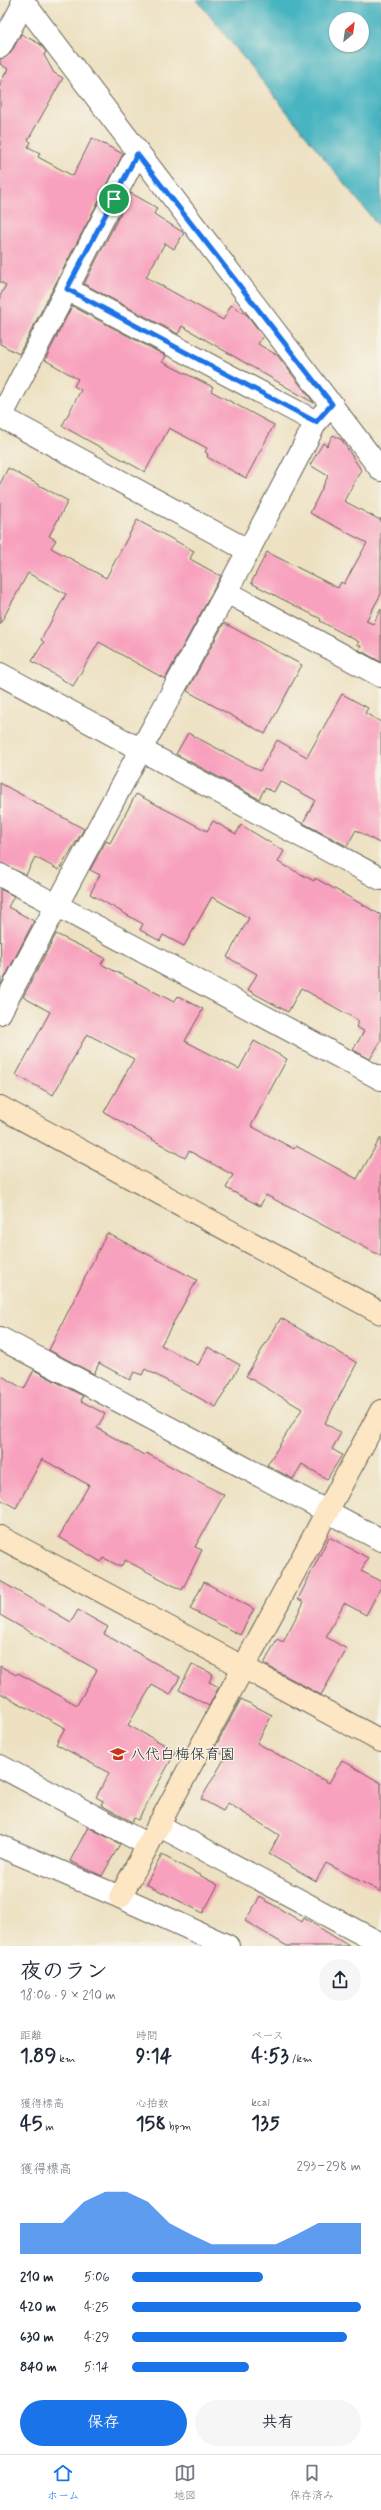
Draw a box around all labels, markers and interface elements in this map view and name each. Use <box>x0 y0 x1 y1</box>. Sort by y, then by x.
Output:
north arrow <box>329 12 369 52</box>
map controls <box>329 12 369 52</box>
pin <box>97 182 131 216</box>
icon: arrive <box>103 188 125 210</box>
school or university icon: 八代白梅保育園 <box>109 1745 127 1763</box>
place label: 八代白梅保育園 <box>130 1745 235 1765</box>
text: 夜のラン <box>20 1958 108 1986</box>
button: share <box>319 1959 361 2001</box>
text: 18:06 · 9 × 210 m <box>20 1987 116 2004</box>
text: 距離 <box>20 2029 42 2043</box>
text: 時間 <box>136 2029 158 2043</box>
text: ペース <box>251 2029 284 2043</box>
text: 1.89 <box>20 2043 56 2070</box>
text: 9:14 <box>136 2043 172 2070</box>
text: 4:53 <box>251 2043 289 2070</box>
text: km <box>56 2052 75 2066</box>
text: /km <box>289 2052 313 2066</box>
text: kcal <box>251 2096 270 2110</box>
text: 獲得標高 <box>20 2097 64 2111</box>
text: 心拍数 <box>136 2097 169 2111</box>
text: 135 <box>251 2110 280 2137</box>
text: 45 <box>20 2111 42 2138</box>
text: 158 <box>136 2111 166 2138</box>
text: m <box>42 2120 54 2134</box>
text: bpm <box>166 2120 191 2134</box>
text: 293–298 m <box>297 2158 361 2175</box>
text: 獲得標高 <box>20 2161 72 2178</box>
text: 210 m <box>20 2269 54 2286</box>
text: 5:06 <box>84 2269 110 2286</box>
text: 420 m <box>20 2299 56 2316</box>
text: 4:25 <box>84 2299 108 2316</box>
text: 630 m <box>20 2329 54 2346</box>
text: 4:29 <box>84 2329 109 2346</box>
text: 840 m <box>20 2359 57 2376</box>
text: 5:14 <box>84 2359 109 2376</box>
button: 保存 <box>20 2400 187 2446</box>
button: 共有 <box>195 2400 361 2446</box>
tab: ホーム <box>47 2462 80 2503</box>
tab: 地図 <box>174 2462 196 2503</box>
tab: 保存済み <box>290 2462 334 2503</box>

